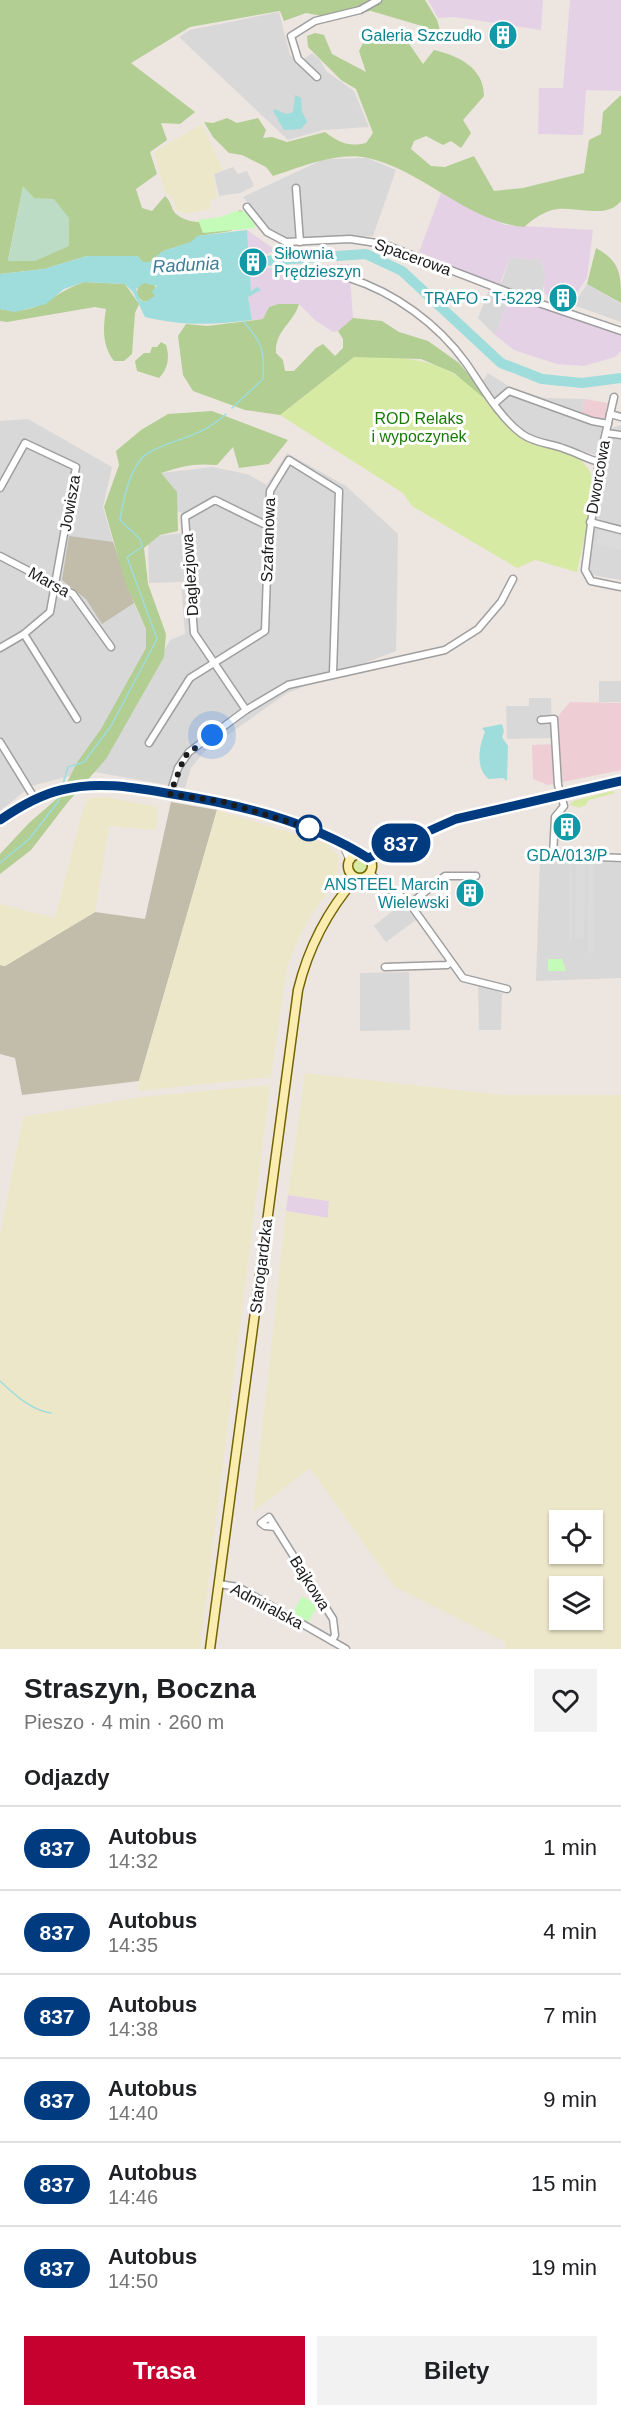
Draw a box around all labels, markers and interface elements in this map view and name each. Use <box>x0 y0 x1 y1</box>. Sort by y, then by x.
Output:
building icon: Galeria Szczudło <box>487 19 519 51</box>
place label: Galeria Szczudło <box>361 27 482 44</box>
street label: Spacerowa <box>372 235 454 279</box>
place label: Siłownia Prędzieszyn <box>274 245 361 280</box>
building icon: Siłownia Prędzieszyn <box>237 246 269 278</box>
water label: Radunia <box>152 253 220 277</box>
building icon: TRAFO - T-5229 <box>547 282 579 314</box>
place label: TRAFO - T-5229 <box>424 290 542 307</box>
park label: ROD Relaks i wypoczynek <box>371 410 468 445</box>
street label: Dworcowa <box>583 439 613 515</box>
street label: Jowisza <box>57 473 83 532</box>
street label: Szafranowa <box>258 497 278 583</box>
street label: Daglezjowa <box>179 533 201 617</box>
street label: Marsa <box>25 564 73 600</box>
your location <box>197 720 227 750</box>
building icon: GDA/013/P <box>551 811 583 843</box>
unlabelled marker <box>296 815 322 841</box>
line badge: 837 <box>366 824 436 862</box>
text: 837 <box>383 832 419 855</box>
place label: GDA/013/P <box>527 847 607 864</box>
place label: ANSTEEL Marcin Wielewski <box>324 876 449 911</box>
building icon: ANSTEEL Marcin Wielewski <box>454 877 486 909</box>
street label: Starogardzka <box>247 1218 275 1314</box>
map controls <box>549 1510 603 1630</box>
button: locate <box>549 1510 603 1564</box>
street label: Bajkowa <box>287 1553 333 1613</box>
button: layers <box>549 1576 603 1630</box>
street label: Admiralska <box>228 1580 306 1632</box>
button: heart <box>534 1669 597 1732</box>
text: Straszyn, Boczna <box>24 1673 256 1704</box>
text: Pieszo · 4 min · 260 m <box>24 1711 224 1733</box>
text: Odjazdy <box>24 1765 110 1790</box>
text: Autobus <box>108 1824 197 1849</box>
text: 1 min <box>543 1835 597 1860</box>
text: 837 <box>39 1837 75 1860</box>
text: 14:32 <box>108 1850 158 1872</box>
text: Autobus <box>108 1908 197 1933</box>
text: 4 min <box>543 1919 597 1944</box>
text: 837 <box>39 1921 75 1944</box>
text: 14:35 <box>108 1934 158 1956</box>
text: Autobus <box>108 1992 197 2017</box>
text: 7 min <box>543 2003 597 2028</box>
text: 837 <box>39 2005 75 2028</box>
text: 14:38 <box>108 2018 158 2040</box>
text: Autobus <box>108 2076 197 2101</box>
text: 9 min <box>543 2087 597 2112</box>
text: 837 <box>39 2089 75 2112</box>
text: 14:40 <box>108 2102 158 2124</box>
text: Autobus <box>108 2160 197 2185</box>
text: 15 min <box>531 2171 597 2196</box>
text: 837 <box>39 2173 75 2196</box>
text: 14:46 <box>108 2186 158 2208</box>
text: Autobus <box>108 2244 197 2269</box>
text: 19 min <box>531 2255 597 2280</box>
text: 837 <box>39 2257 75 2280</box>
text: 14:50 <box>108 2270 158 2292</box>
button: Trasa <box>24 2336 305 2405</box>
button: Bilety <box>317 2336 597 2405</box>

